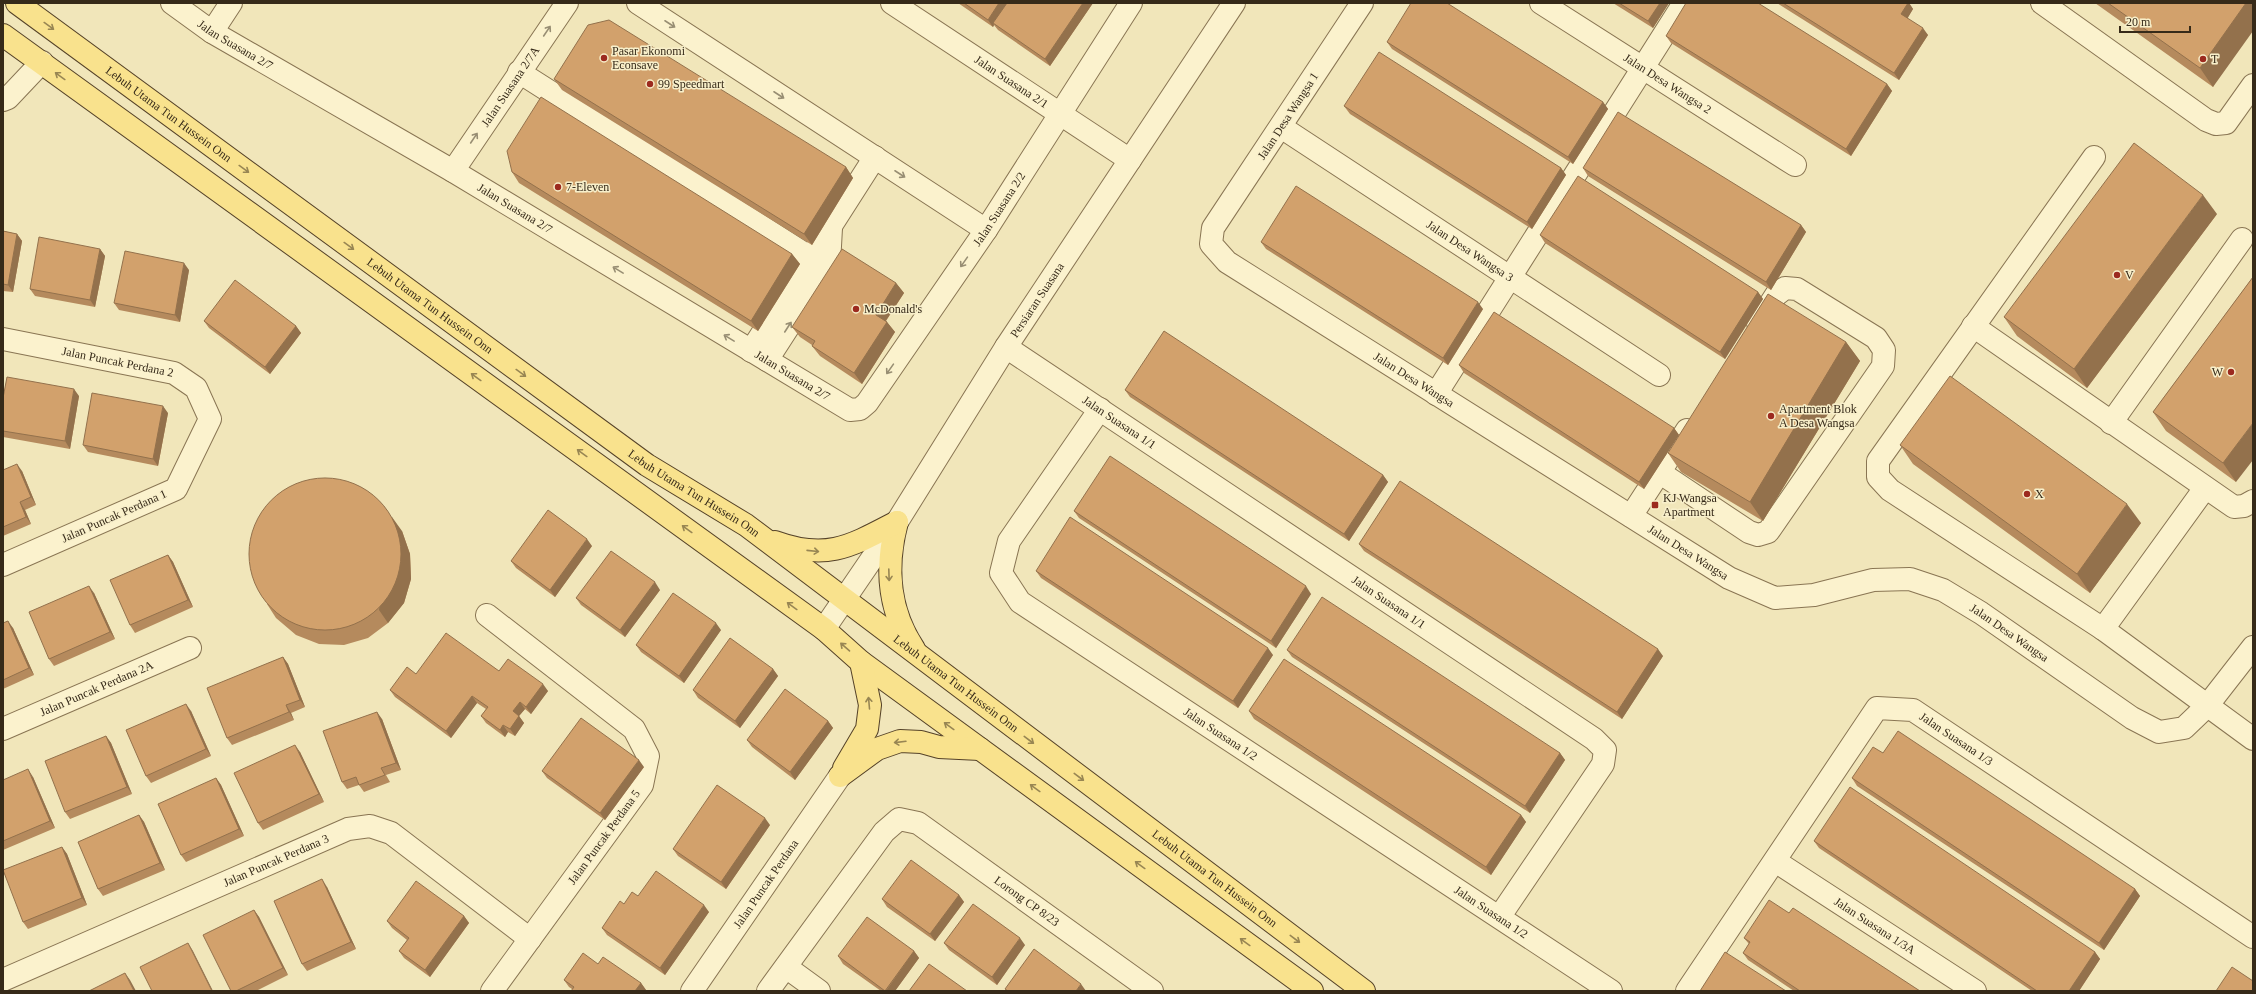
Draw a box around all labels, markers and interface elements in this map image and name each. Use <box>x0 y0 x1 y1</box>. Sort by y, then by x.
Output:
scale bar <box>2120 8 2190 34</box>
text: 20 m <box>2126 15 2151 29</box>
street label: Jalan Suasana 2/7 <box>195 17 276 73</box>
one-way arrow <box>664 20 675 28</box>
one-way arrow <box>43 22 54 30</box>
one-way arrow <box>543 25 551 36</box>
street label: Jalan Suasana 2/7A <box>478 43 543 129</box>
place label: Pasar Ekonomi Econsave <box>612 44 686 72</box>
street label: Jalan Desa Wangsa 2 <box>1621 51 1714 117</box>
street label: Jalan Suasana 2/1 <box>972 52 1051 111</box>
place label: T <box>2211 52 2219 66</box>
marker: Pasar Ekonomi Econsave <box>599 53 609 63</box>
marker: T <box>2198 54 2208 64</box>
street label: Lebuh Utama Tun Hussein Onn <box>103 63 234 165</box>
street label: Jalan Desa Wangsa 1 <box>1255 70 1321 162</box>
one-way arrow <box>55 72 66 80</box>
place label: 99 Speedmart <box>658 77 725 91</box>
marker: 99 Speedmart <box>645 79 655 89</box>
one-way arrow <box>773 91 784 99</box>
one-way arrow <box>470 133 478 144</box>
one-way arrow <box>238 165 249 173</box>
street label: Jalan Suasana 2/2 <box>970 169 1028 249</box>
one-way arrow <box>894 170 906 178</box>
street label: Jalan Suasana 2/7 <box>475 180 555 236</box>
place label: 7-Eleven <box>566 180 609 194</box>
marker: 7-Eleven <box>553 182 563 192</box>
street label: Jalan Desa Wangsa 3 <box>1424 217 1516 285</box>
one-way arrow <box>343 242 354 250</box>
street label: Lebuh Utama Tun Hussein Onn <box>364 255 496 357</box>
one-way arrow <box>960 256 968 267</box>
street label: Persiaran Suasana <box>1007 259 1067 340</box>
one-way arrow <box>612 266 624 274</box>
place label: V <box>2125 268 2134 282</box>
marker: V <box>2112 270 2122 280</box>
place label: McDonald's <box>864 302 922 316</box>
marker: McDonald's <box>851 304 861 314</box>
one-way arrow <box>784 322 792 333</box>
one-way arrow <box>723 333 735 341</box>
street label: Jalan Puncak Perdana 2 <box>61 344 175 380</box>
street label: Jalan Suasana 2/7 <box>752 347 833 403</box>
street label: Jalan Desa Wangsa <box>1371 349 1457 411</box>
one-way arrow <box>886 363 894 374</box>
place label: W <box>2212 365 2224 379</box>
marker: W <box>2226 367 2236 377</box>
one-way arrow <box>515 369 526 377</box>
one-way arrow <box>471 373 482 381</box>
street label: Jalan Suasana 1/1 <box>1080 393 1159 452</box>
place label: Apartment Blok A Desa Wangsa <box>1779 402 1857 430</box>
marker: Apartment Blok A Desa Wangsa <box>1766 411 1776 421</box>
street label: Lebuh Utama Tun Hussein Onn <box>625 447 762 540</box>
one-way arrow <box>576 449 587 457</box>
street label: Jalan Puncak Perdana 1 <box>59 486 169 546</box>
place label: X <box>2035 487 2044 501</box>
marker: X <box>2022 489 2032 499</box>
place label: KJ Wangsa Apartment <box>1663 491 1717 519</box>
marker: KJ Wangsa Apartment <box>1650 500 1660 510</box>
street label: Jalan Desa Wangsa <box>1645 522 1731 583</box>
one-way arrow <box>682 525 693 534</box>
one-way arrow <box>806 547 819 555</box>
one-way arrow <box>886 568 893 581</box>
street label: Jalan Suasana 1/1 <box>1349 573 1428 632</box>
street label: Jalan Desa Wangsa <box>1967 601 2052 665</box>
one-way arrow <box>787 602 798 610</box>
street label: Lebuh Utama Tun Hussein Onn <box>891 632 1021 735</box>
one-way arrow <box>840 643 850 652</box>
street label: Jalan Puncak Perdana 2A <box>38 658 156 719</box>
one-way arrow <box>865 697 872 710</box>
street label: Jalan Suasana 1/2 <box>1181 705 1260 763</box>
street label: Jalan Suasana 1/3 <box>1917 709 1996 768</box>
one-way arrow <box>943 721 954 730</box>
one-way arrow <box>1024 736 1035 744</box>
one-way arrow <box>894 738 907 746</box>
one-way arrow <box>1073 773 1084 781</box>
one-way arrow <box>1029 784 1040 793</box>
street label: Jalan Puncak Perdana 5 <box>565 787 643 887</box>
street label: Lebuh Utama Tun Hussein Onn <box>1149 827 1280 930</box>
street label: Jalan Puncak Perdana 3 <box>221 831 331 890</box>
street label: Jalan Puncak Perdana <box>730 836 802 931</box>
one-way arrow <box>1134 861 1145 869</box>
street label: Lorong CP 8/23 <box>991 873 1062 929</box>
street label: Jalan Suasana 1/2 <box>1452 883 1531 941</box>
street label: Jalan Suasana 1/3A <box>1832 894 1918 958</box>
one-way arrow <box>1289 935 1300 943</box>
one-way arrow <box>1239 938 1250 946</box>

